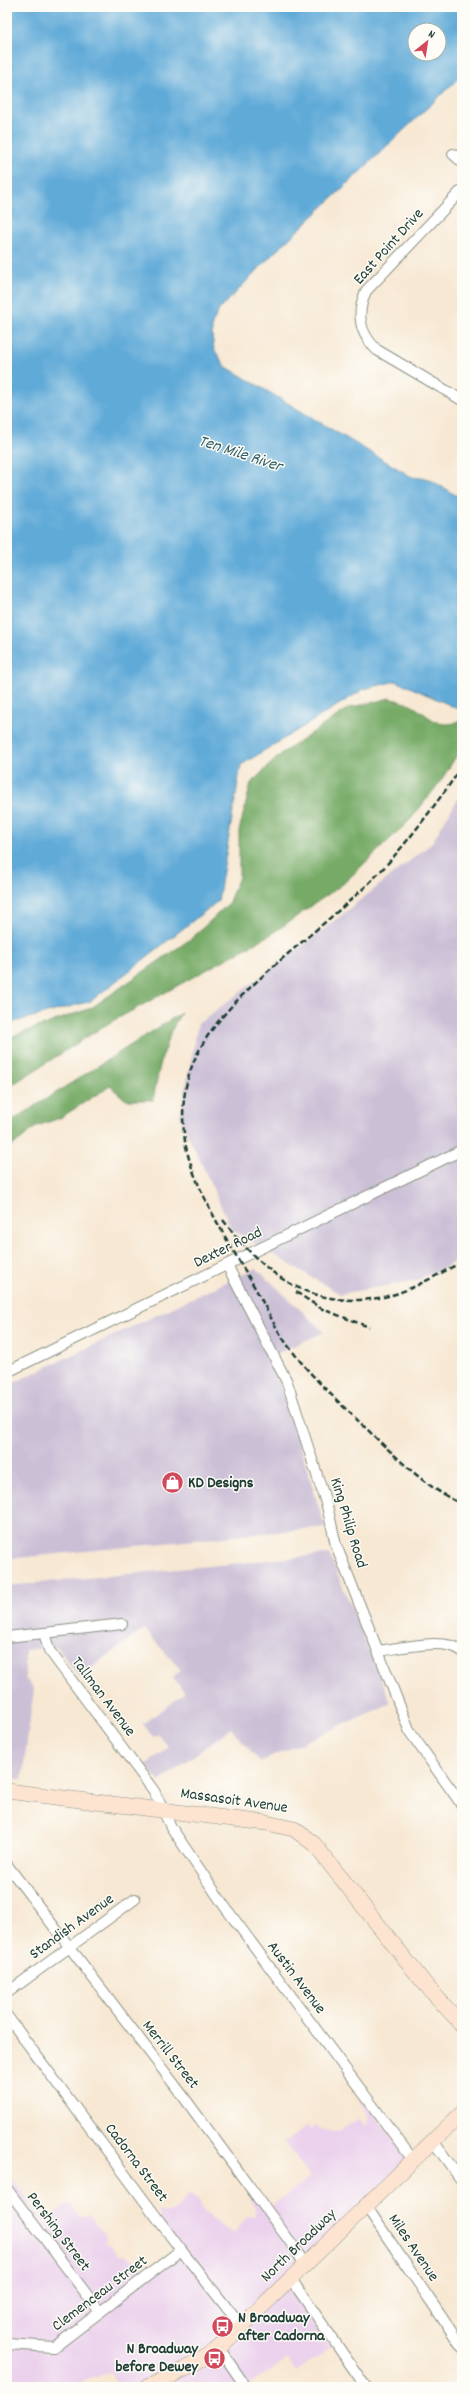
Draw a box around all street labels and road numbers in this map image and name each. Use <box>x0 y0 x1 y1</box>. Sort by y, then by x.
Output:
street label: East Point Drive <box>348 204 430 290</box>
street label: Dexter Road <box>190 1222 266 1274</box>
street label: King Philip Road <box>323 1475 373 1571</box>
street label: Tallman Avenue <box>65 1652 141 1742</box>
street label: Massasoit Avenue <box>179 1782 289 1820</box>
street label: Standish Avenue <box>25 1888 119 1966</box>
street label: Austin Avenue <box>261 1937 331 2019</box>
street label: Merrill Street <box>136 2016 204 2094</box>
street label: Cadorna Street <box>99 2119 173 2207</box>
street label: Pershing Street <box>20 2187 96 2277</box>
street label: North Broadway <box>256 2203 343 2288</box>
street label: Miles Avenue <box>382 2210 444 2286</box>
street label: Clemenceau Street <box>47 2250 153 2338</box>

